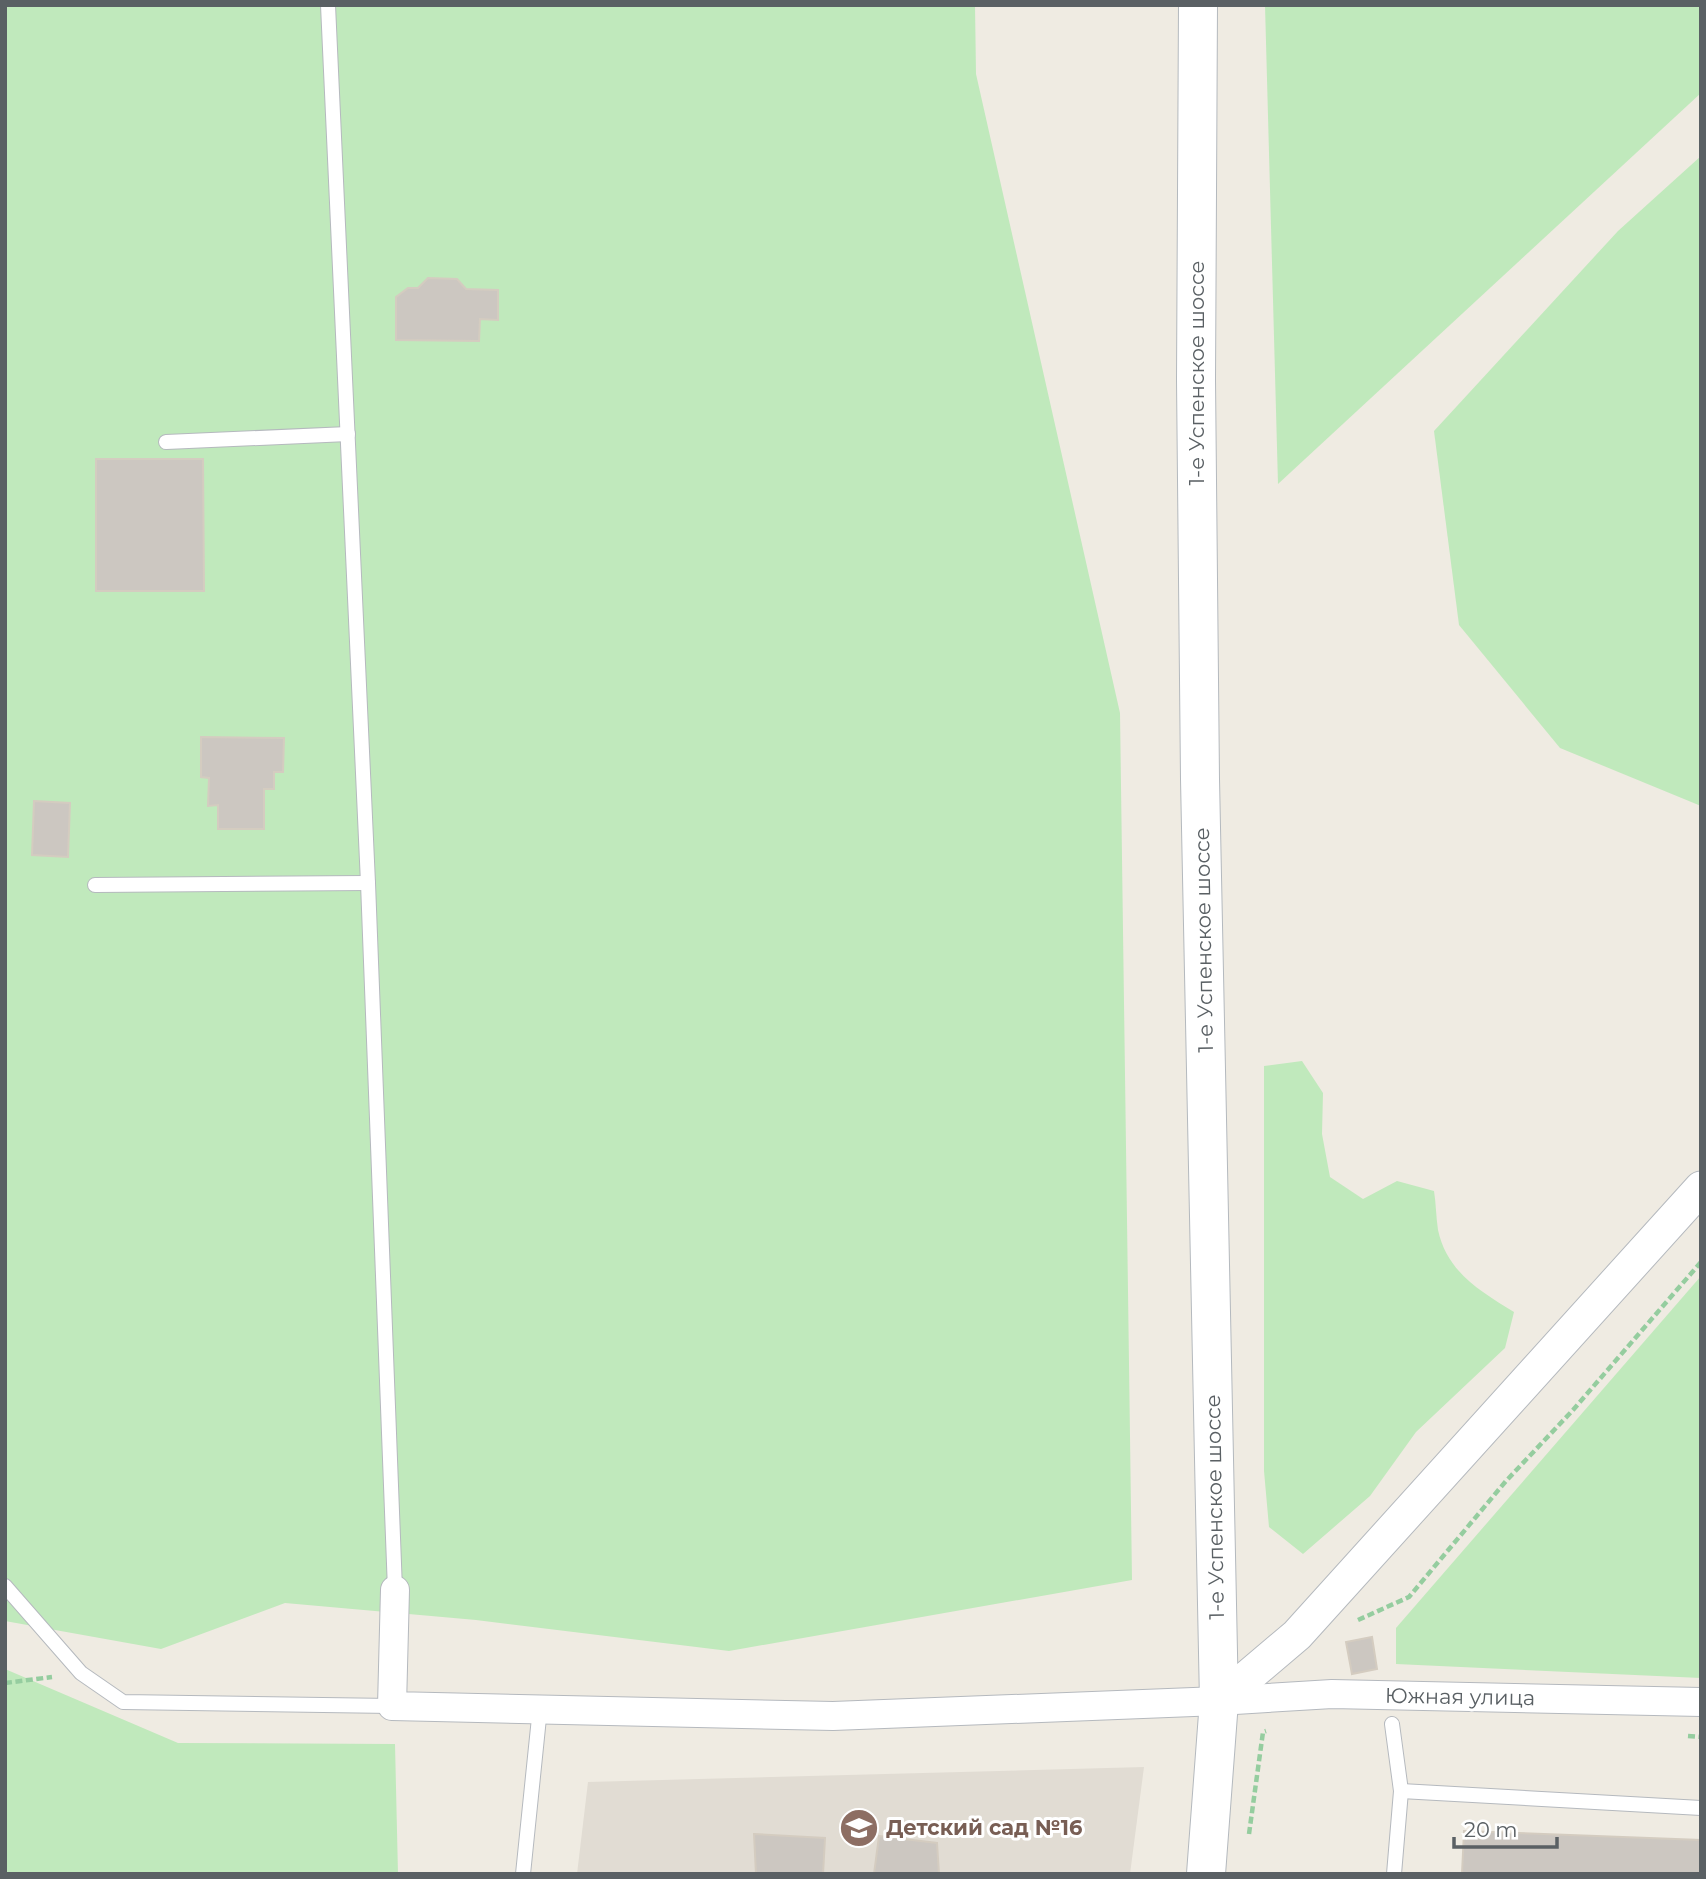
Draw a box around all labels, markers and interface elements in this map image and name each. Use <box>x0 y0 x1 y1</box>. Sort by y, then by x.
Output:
street label: 1-е Успенское шоссе <box>1184 260 1209 486</box>
street label: 1-е Успенское шоссе <box>1189 827 1218 1053</box>
street label: 1-е Успенское шоссе <box>1200 1394 1229 1620</box>
street label: Южная улица <box>1385 1683 1535 1710</box>
scale bar <box>1454 1806 1557 1850</box>
school or university icon: Детский сад №16 <box>838 1807 880 1849</box>
place label: Детский сад №16 <box>886 1815 1082 1840</box>
text: 20 m <box>1464 1817 1518 1842</box>

